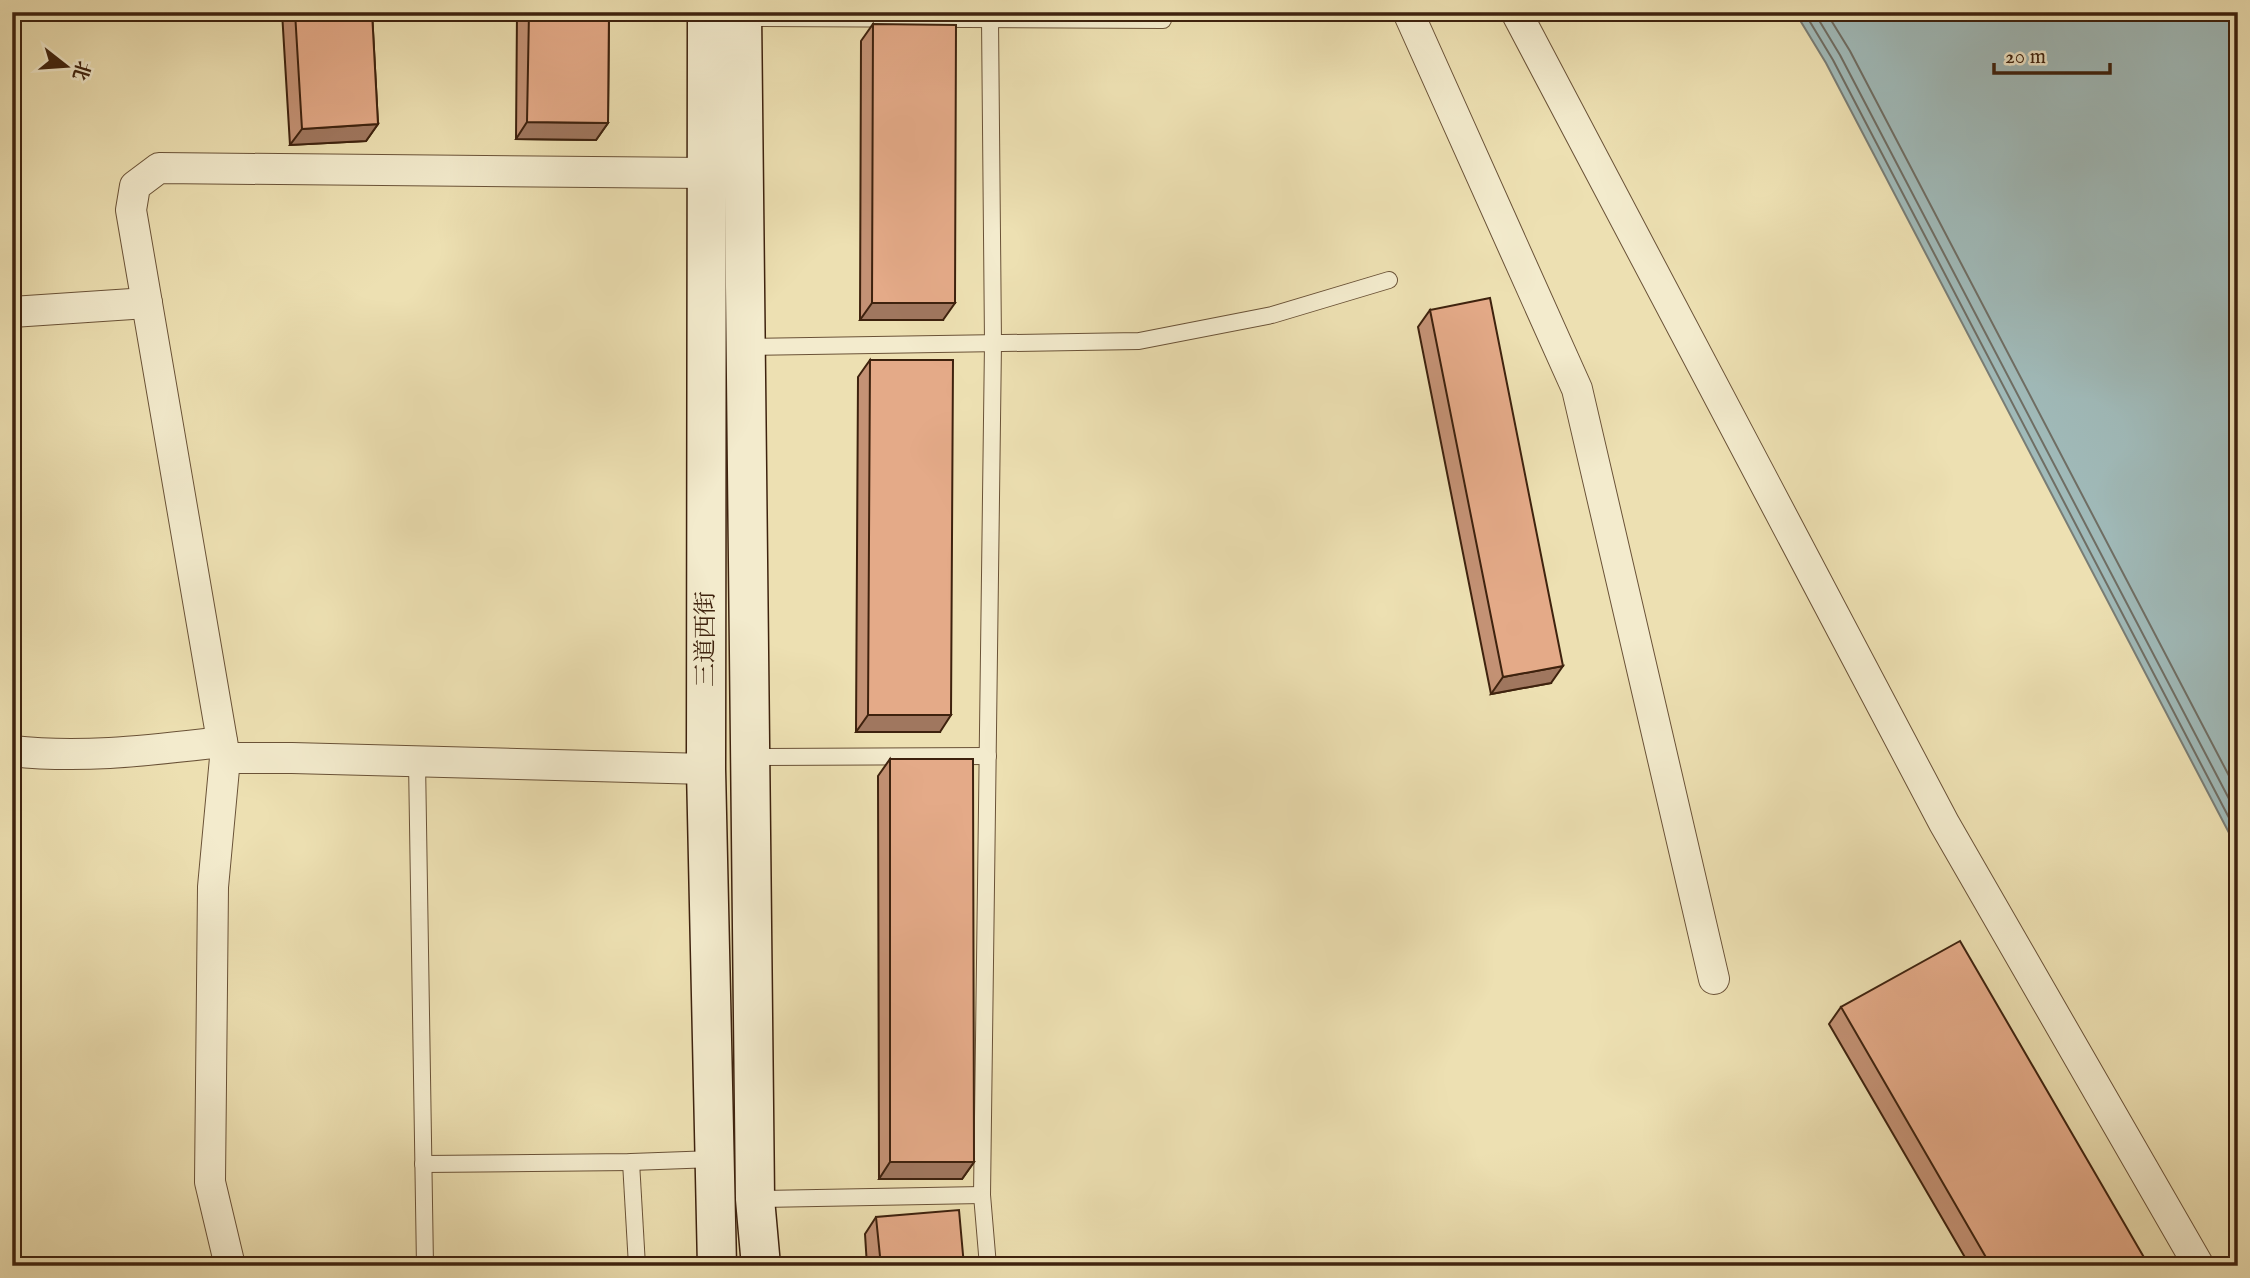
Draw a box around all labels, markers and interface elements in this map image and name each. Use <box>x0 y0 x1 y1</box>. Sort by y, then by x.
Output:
north arrow <box>32 32 102 102</box>
scale bar <box>1994 32 2110 76</box>
text: 20 m <box>2005 44 2046 71</box>
text: 北 <box>66 58 95 83</box>
street label: 三道西街 <box>691 591 722 687</box>

